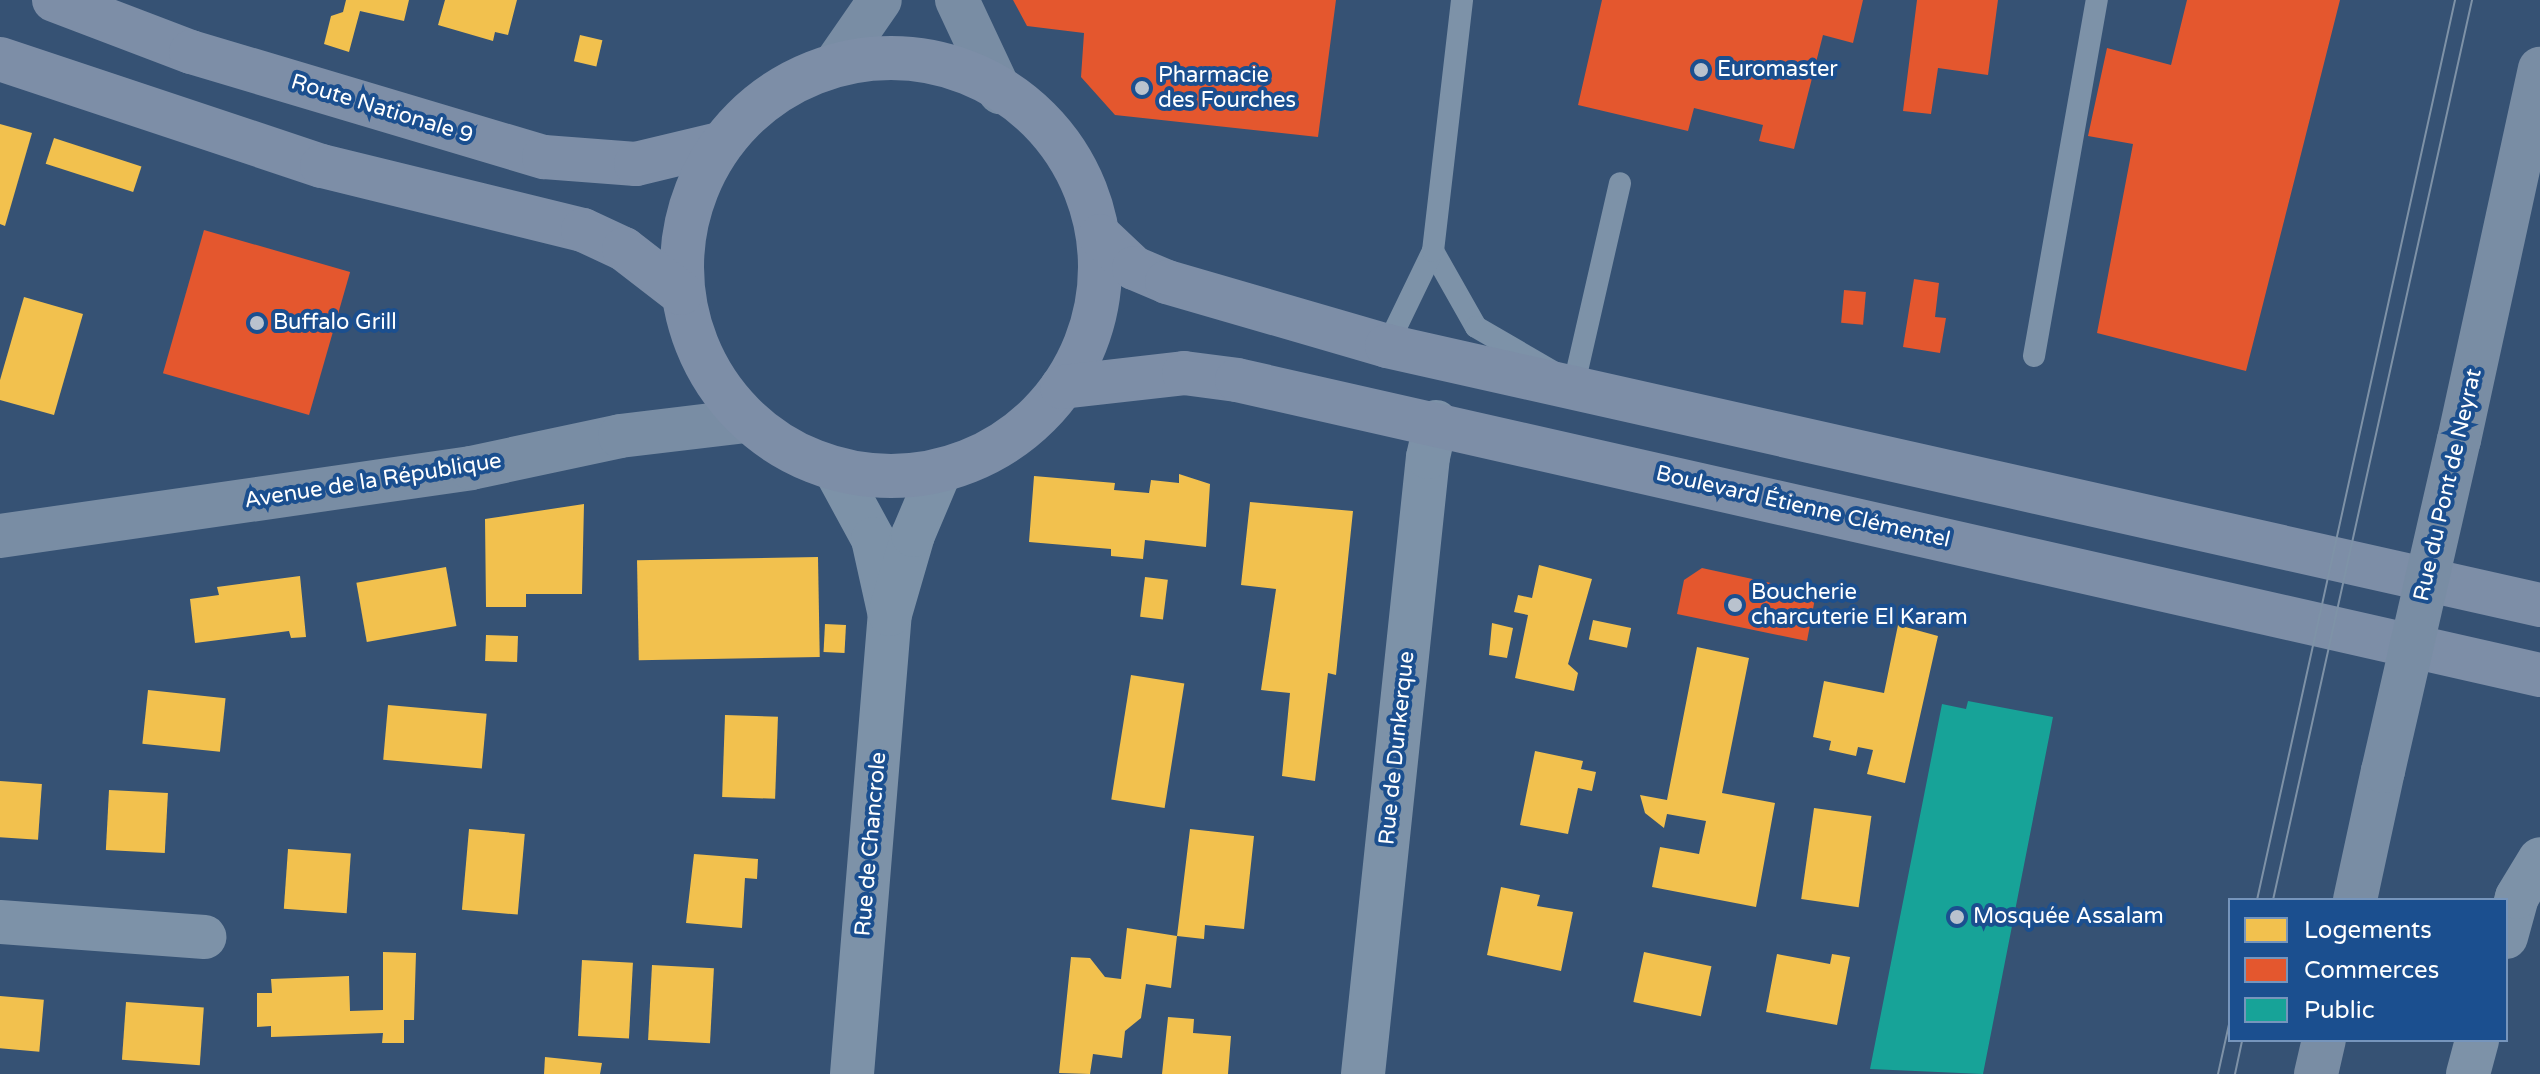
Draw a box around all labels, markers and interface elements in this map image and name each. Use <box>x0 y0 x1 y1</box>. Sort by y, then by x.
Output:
place label: Euromaster <box>1717 57 1838 83</box>
marker: Euromaster <box>1692 61 1710 79</box>
place label: Pharmacie des Fourches <box>1158 62 1296 114</box>
street label: Route Nationale 9 <box>288 69 476 149</box>
marker: Pharmacie des Fourches <box>1133 79 1151 97</box>
place label: Buffalo Grill <box>273 310 397 336</box>
marker: Buffalo Grill <box>248 314 266 332</box>
street label: Rue du Pont de Neyrat <box>2408 366 2488 604</box>
street label: Avenue de la République <box>243 448 503 514</box>
street label: Boulevard Étienne Clémentel <box>1653 460 1953 554</box>
place label: Boucherie charcuterie El Karam <box>1751 579 1968 630</box>
marker: Boucherie charcuterie El Karam <box>1726 596 1744 614</box>
street label: Rue de Dunkerque <box>1374 650 1420 846</box>
street label: Rue de Chancrole <box>850 751 892 937</box>
legend <box>2228 898 2508 1042</box>
place label: Mosquée Assalam <box>1973 904 2164 930</box>
marker: Mosquée Assalam <box>1948 908 1966 926</box>
text: Logements <box>2304 916 2432 945</box>
text: Commerces <box>2304 956 2439 985</box>
text: Public <box>2304 996 2374 1025</box>

